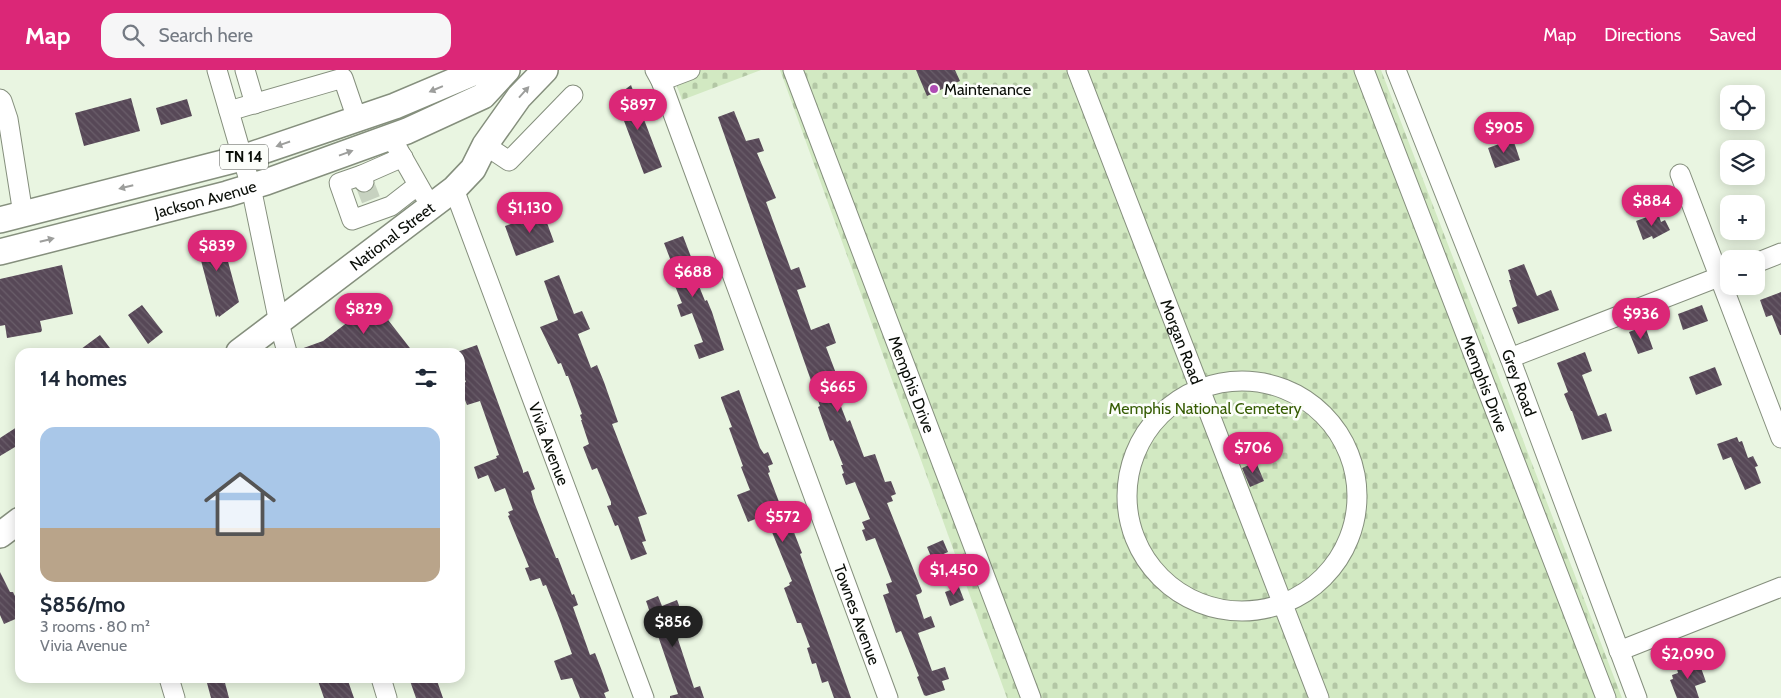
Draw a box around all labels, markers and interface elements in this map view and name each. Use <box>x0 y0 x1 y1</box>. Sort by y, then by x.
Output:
search box <box>101 13 451 58</box>
text: Map <box>25 21 71 50</box>
icon: search <box>119 21 147 49</box>
text: Search here <box>159 24 253 47</box>
text: Map <box>1543 24 1576 46</box>
text: Directions <box>1604 24 1681 46</box>
text: Saved <box>1709 24 1756 46</box>
place label: Maintenance <box>944 80 1031 99</box>
marker: Maintenance <box>928 83 940 95</box>
map controls <box>1720 85 1765 295</box>
button: locate <box>1720 85 1765 130</box>
one-way arrow <box>428 86 443 93</box>
one-way arrow <box>518 87 530 99</box>
pin: $897 <box>608 88 668 131</box>
text: $897 <box>620 95 656 114</box>
pin: $905 <box>1474 112 1534 154</box>
text: $905 <box>1485 118 1523 137</box>
button: layers <box>1720 140 1765 185</box>
one-way arrow <box>275 141 290 148</box>
road number: TN 14 <box>220 144 268 170</box>
one-way arrow <box>339 149 354 156</box>
street label: Jackson Avenue <box>151 176 259 222</box>
one-way arrow <box>119 184 134 192</box>
pin: $884 <box>1622 184 1682 227</box>
pin: $1,130 <box>489 191 571 234</box>
text: $884 <box>1633 191 1671 210</box>
button: + <box>1720 195 1765 240</box>
street label: National Street <box>346 197 439 274</box>
text: $1,130 <box>508 198 552 217</box>
pin: $839 <box>187 230 247 272</box>
one-way arrow <box>40 236 55 244</box>
text: $839 <box>199 236 235 255</box>
button: − <box>1720 250 1765 295</box>
pin: $688 <box>663 256 723 298</box>
text: $688 <box>674 262 712 281</box>
pin: $829 <box>334 292 394 335</box>
street label: Morgan Road <box>1157 296 1207 387</box>
pin: $936 <box>1611 298 1671 340</box>
text: $829 <box>346 299 382 318</box>
text: $936 <box>1623 304 1659 323</box>
street label: Memphis Drive <box>1458 332 1512 435</box>
street label: Memphis Drive <box>885 333 939 435</box>
street label: Grey Road <box>1498 346 1540 419</box>
icon: filters <box>412 364 440 392</box>
text: 14 homes <box>40 366 127 391</box>
pin: $665 <box>808 370 868 413</box>
text: $665 <box>820 377 856 396</box>
park label: Memphis National Cemetery <box>1108 399 1302 418</box>
street label: Vivia Avenue <box>525 400 573 488</box>
pin: $706 <box>1223 432 1283 474</box>
text: $706 <box>1234 438 1272 457</box>
icon: home <box>195 459 285 549</box>
pin: $572 <box>753 500 813 543</box>
text: $572 <box>766 507 800 526</box>
pin: $1,450 <box>913 554 995 596</box>
text: $1,450 <box>930 560 978 579</box>
street label: Townes Avenue <box>830 562 884 667</box>
text: $856/mo <box>40 592 125 617</box>
pin: $856 <box>643 606 703 648</box>
text: $856 <box>655 612 691 631</box>
text: 3 rooms · 80 m² <box>40 617 150 636</box>
text: Vivia Avenue <box>40 636 127 655</box>
pin: $2,090 <box>1647 638 1729 680</box>
text: $2,090 <box>1662 644 1714 663</box>

